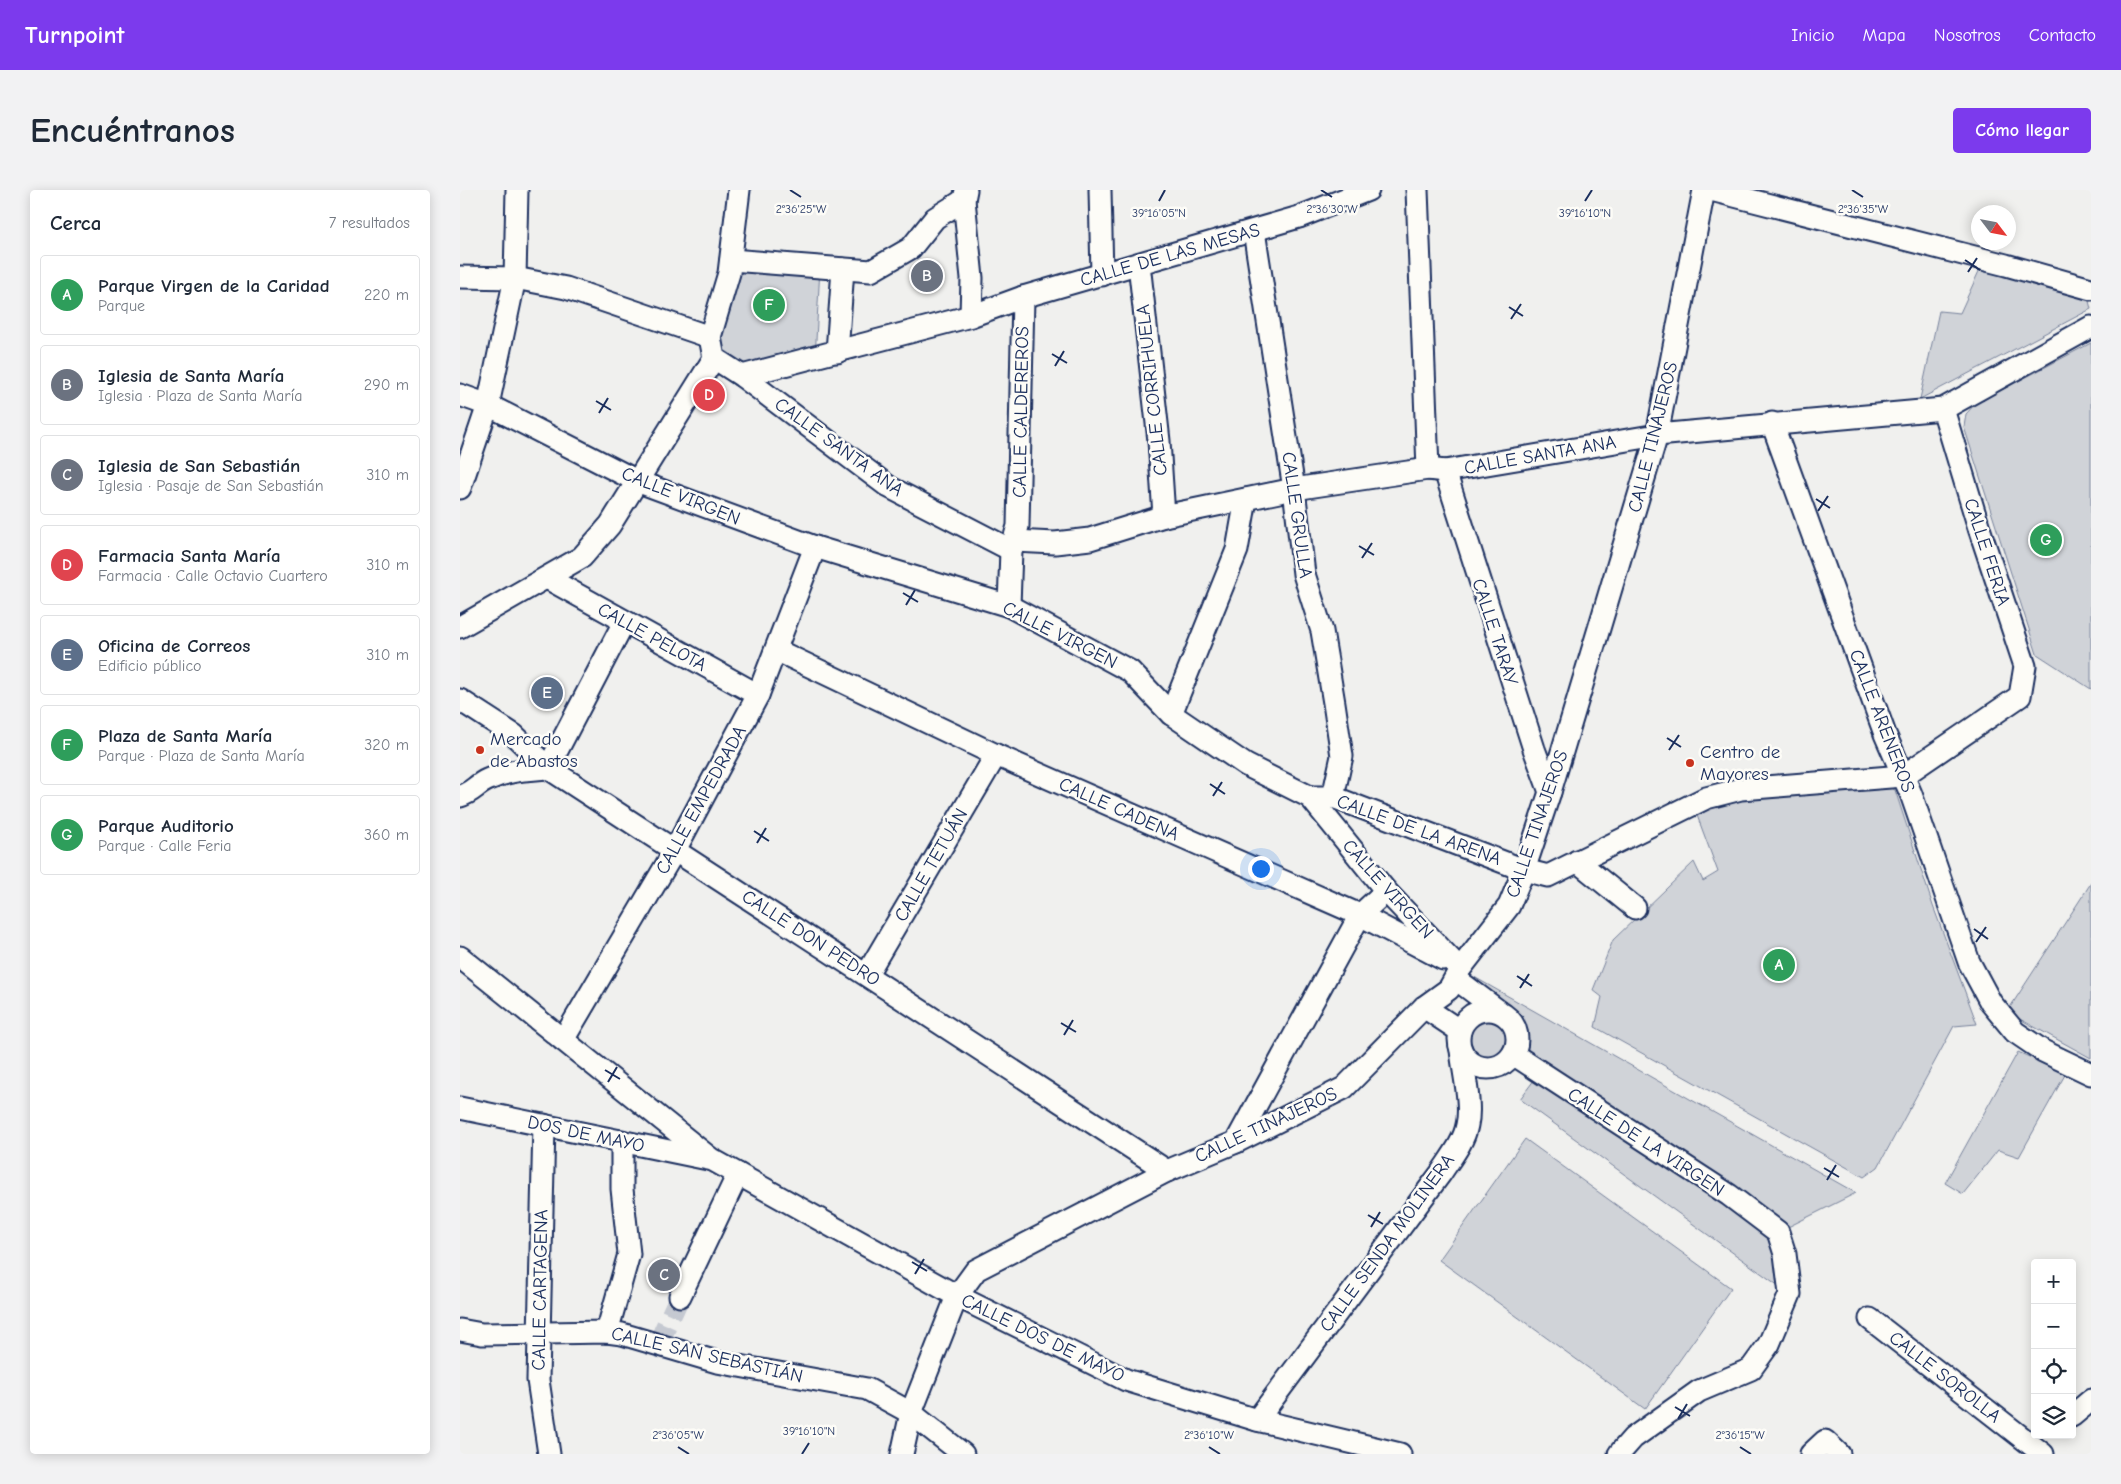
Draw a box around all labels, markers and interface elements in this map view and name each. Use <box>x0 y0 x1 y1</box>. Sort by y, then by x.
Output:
text: Turnpoint <box>25 21 124 49</box>
text: Inicio <box>1791 25 1835 46</box>
text: Mapa <box>1863 25 1906 46</box>
text: Nosotros <box>1934 25 2001 46</box>
text: Contacto <box>2029 25 2096 46</box>
button: Cómo llegar <box>1953 108 2091 153</box>
text: Encuéntranos <box>30 110 235 151</box>
text: 2°36'25"W <box>776 202 827 216</box>
text: 2°36'30"W <box>1306 202 1358 216</box>
text: 2°36'35"W <box>1838 202 1889 216</box>
north arrow <box>1971 205 2016 250</box>
text: 39°16'05"N <box>1132 206 1186 220</box>
text: 39°16'10"N <box>1559 206 1611 220</box>
text: Cerca <box>50 211 101 235</box>
text: 7 resultados <box>329 214 410 232</box>
street label: CALLE DE LAS MESAS <box>1078 219 1262 291</box>
pin: B <box>911 257 943 295</box>
text: Parque Virgen de la Caridad <box>98 275 330 297</box>
text: A <box>63 286 71 304</box>
text: 220 m <box>364 286 409 304</box>
pin: F <box>753 286 785 324</box>
text: Parque <box>98 297 145 315</box>
street label: CALLE CORRIHUELA <box>1132 303 1172 477</box>
street label: CALLE CALDEREROS <box>1009 326 1033 498</box>
street label: CALLE TINAJEROS <box>1624 359 1682 515</box>
text: Iglesia de Santa María <box>98 365 285 387</box>
text: B <box>62 376 72 394</box>
text: 290 m <box>364 376 409 394</box>
pin: D <box>693 376 725 414</box>
text: Iglesia · Plaza de Santa María <box>98 387 303 405</box>
street label: CALLE SANTA ANA <box>770 393 908 501</box>
street label: CALLE SANTA ANA <box>1462 431 1618 479</box>
street label: CALLE GRULLA <box>1277 450 1317 580</box>
text: Iglesia de San Sebastián <box>98 455 300 477</box>
street label: CALLE VIRGEN <box>618 462 744 530</box>
text: C <box>62 466 72 484</box>
text: 310 m <box>366 466 409 484</box>
text: Iglesia · Pasaje de San Sebastián <box>98 477 324 495</box>
street label: CALLE FERIA <box>1959 495 2015 609</box>
pin: G <box>2030 521 2062 559</box>
text: Farmacia Santa María <box>98 545 281 567</box>
text: D <box>62 556 72 574</box>
text: 310 m <box>366 556 409 574</box>
text: Farmacia · Calle Octavio Cuartero <box>98 567 328 585</box>
street label: CALLE TARAY <box>1467 576 1523 689</box>
street label: CALLE VIRGEN <box>999 597 1121 673</box>
street label: CALLE PELOTA <box>594 598 710 676</box>
text: Oficina de Correos <box>98 635 250 657</box>
text: E <box>62 646 72 664</box>
text: 310 m <box>366 646 409 664</box>
street label: CALLE ARENEROS <box>1845 646 1919 796</box>
text: Edificio público <box>98 657 202 675</box>
pin: E <box>531 674 563 712</box>
street label: CALLE EMPEDRADA <box>651 722 751 878</box>
text: Plaza de Santa María <box>98 725 272 747</box>
place label: Mercado de Abastos <box>490 728 578 772</box>
text: F <box>62 736 72 754</box>
text: 320 m <box>364 736 409 754</box>
place label: Centro de Mayores <box>1700 741 1780 785</box>
marker: Mercado de Abastos <box>474 744 486 756</box>
text: Parque · Plaza de Santa María <box>98 747 305 765</box>
street label: CALLE TINAJEROS <box>1501 747 1573 901</box>
marker: Centro de Mayores <box>1684 757 1696 769</box>
street label: CALLE CADENA <box>1056 773 1182 845</box>
street label: CALLE DE LA ARENA <box>1334 790 1504 870</box>
street label: CALLE TETUÁN <box>890 804 972 926</box>
text: Parque Auditorio <box>98 815 234 837</box>
text: G <box>61 826 73 844</box>
text: 360 m <box>364 826 409 844</box>
street label: CALLE VIRGEN <box>1338 835 1438 943</box>
text: Parque · Calle Feria <box>98 837 232 855</box>
your location <box>1248 856 1274 882</box>
street label: CALLE DON PEDRO <box>738 885 884 991</box>
pin: A <box>1763 946 1795 984</box>
street label: CALLE TINAJEROS <box>1191 1082 1341 1168</box>
street label: CALLE DE LA VIRGEN <box>1563 1083 1729 1201</box>
street label: DOS DE MAYO <box>525 1111 647 1157</box>
street label: CALLE SENDA MOLINERA <box>1315 1150 1459 1336</box>
street label: CALLE CARTAGENA <box>528 1209 552 1371</box>
pin: C <box>648 1256 680 1294</box>
map controls <box>2031 1259 2076 1439</box>
button: + <box>2031 1259 2076 1304</box>
street label: CALLE DOS DE MAYO <box>958 1289 1128 1387</box>
button: − <box>2031 1304 2076 1349</box>
street label: CALLE SAN SEBASTIÁN <box>609 1322 805 1388</box>
street label: CALLE SOROLLA <box>1885 1327 2005 1427</box>
button: locate <box>2031 1349 2076 1394</box>
button: layers <box>2031 1394 2076 1439</box>
text: 39°16'10"N <box>783 1424 835 1438</box>
text: 2°36'05"W <box>652 1428 704 1442</box>
text: 2°36'10"W <box>1184 1428 1235 1442</box>
text: 2°36'15"W <box>1715 1428 1765 1442</box>

